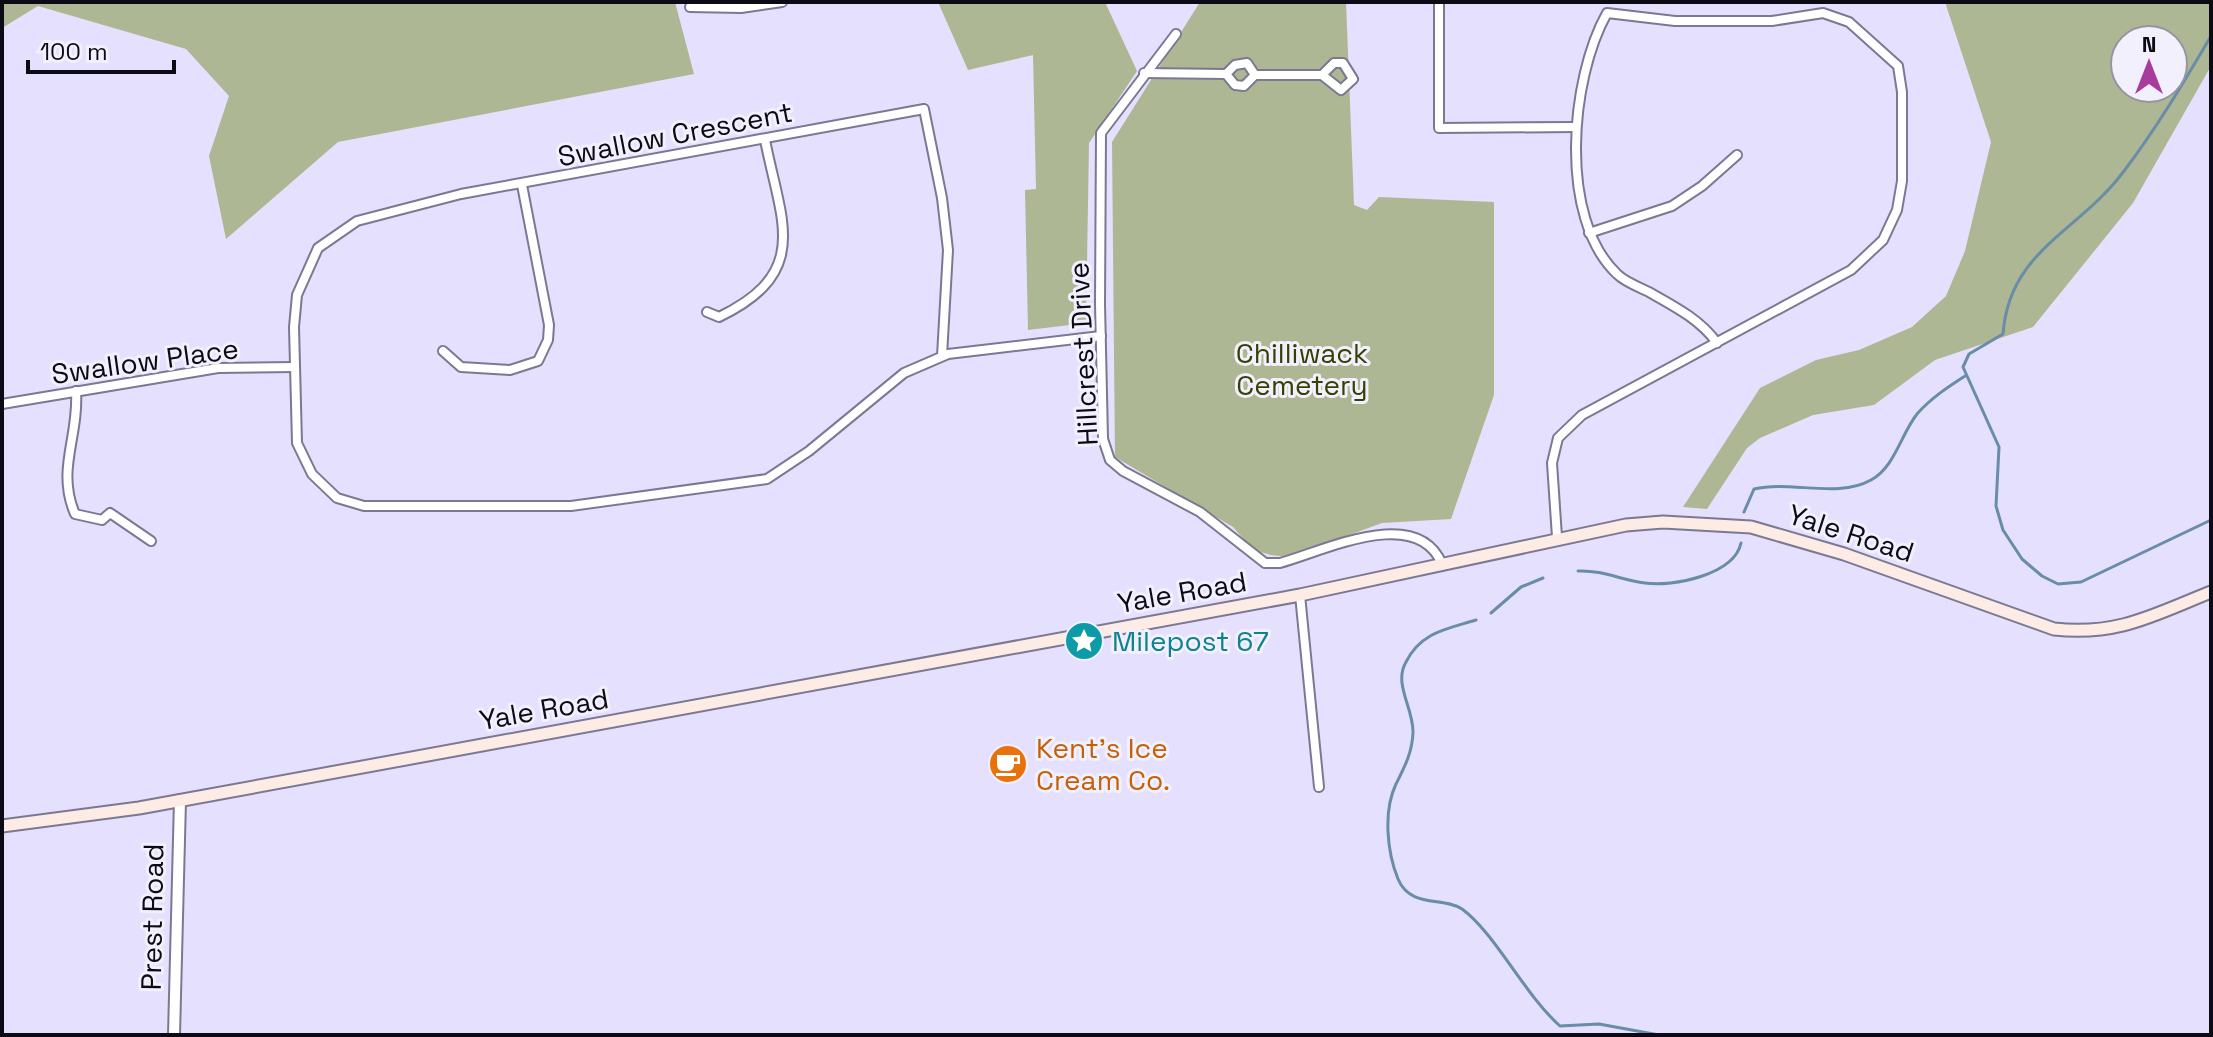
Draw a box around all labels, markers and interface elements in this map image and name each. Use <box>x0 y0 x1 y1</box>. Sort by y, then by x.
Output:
scale bar <box>28 24 174 74</box>
north arrow <box>2109 24 2189 104</box>
text: N <box>2142 30 2156 58</box>
text: 100 m <box>40 36 108 67</box>
street label: Swallow Crescent <box>555 94 795 174</box>
street label: Hillcrest Drive <box>1060 261 1106 447</box>
street label: Swallow Place <box>49 330 241 392</box>
park label: Chilliwack Cemetery <box>1236 335 1368 403</box>
street label: Yale Road <box>1783 496 1919 570</box>
street label: Yale Road <box>1115 563 1249 621</box>
place icon: Milepost 67 <box>1063 620 1105 662</box>
place label: Milepost 67 <box>1112 623 1269 659</box>
street label: Yale Road <box>477 680 611 738</box>
place label: Kent's Ice Cream Co. <box>1036 730 1170 798</box>
cafe icon: Kent's Ice Cream Co. <box>987 743 1029 785</box>
street label: Prest Road <box>133 843 171 991</box>

